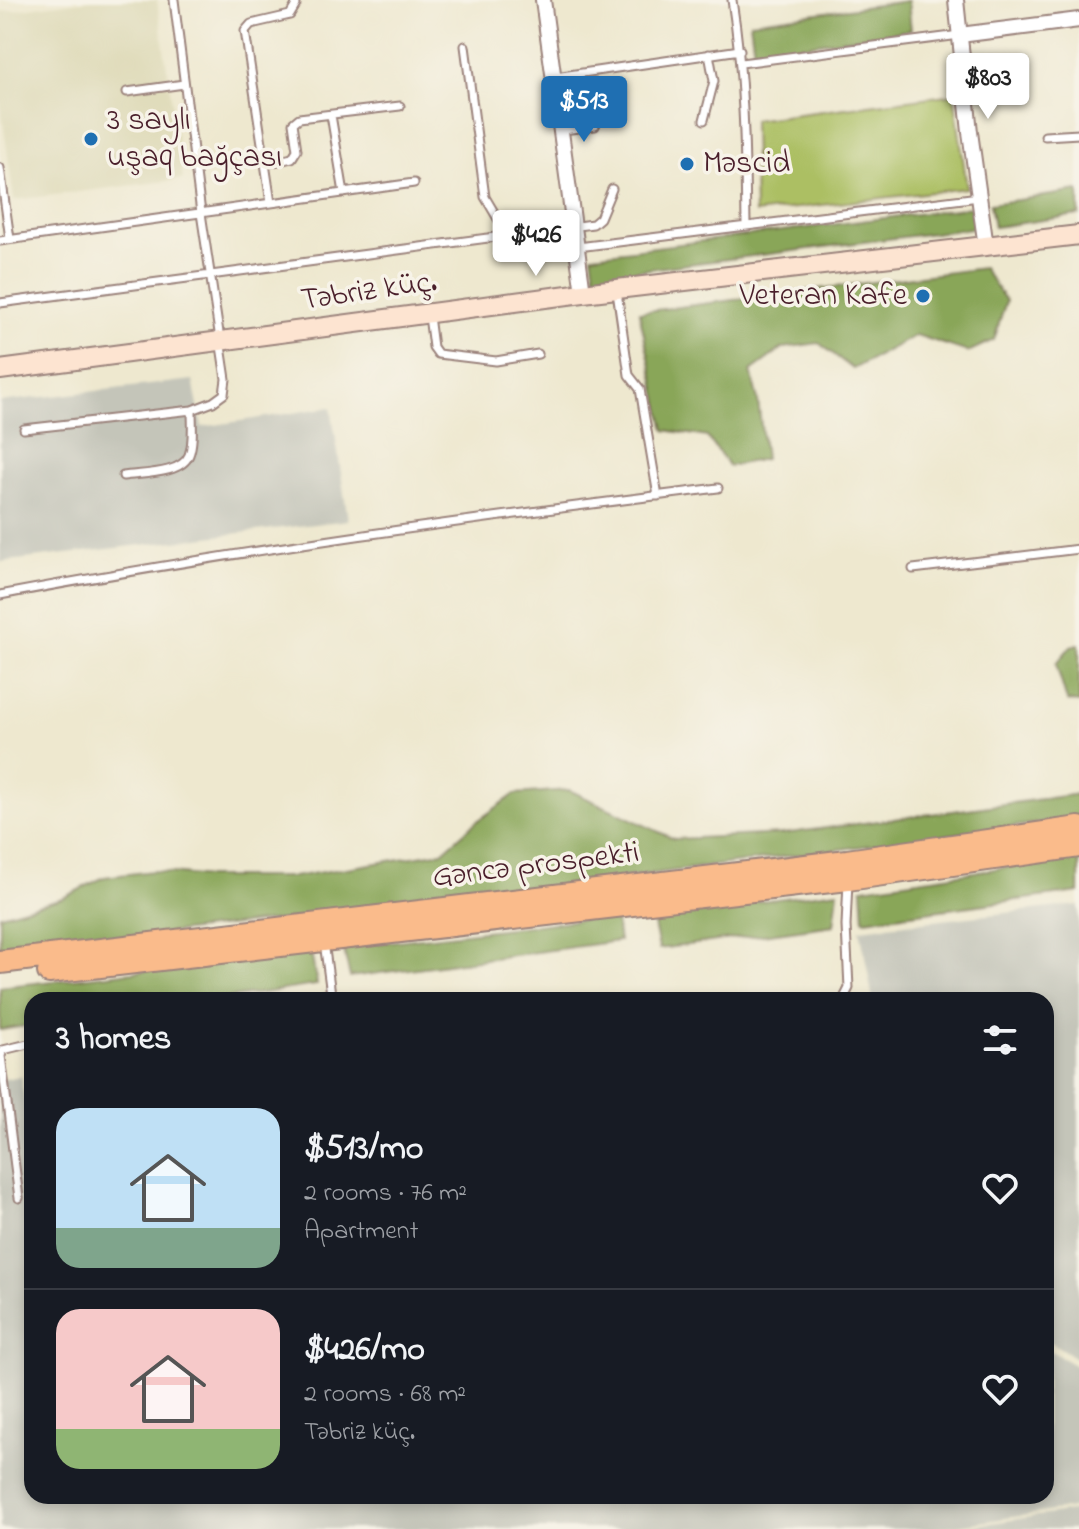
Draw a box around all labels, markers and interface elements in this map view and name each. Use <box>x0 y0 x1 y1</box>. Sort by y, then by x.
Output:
pin: $803 <box>941 53 1035 121</box>
text: $803 <box>964 60 1012 98</box>
pin: $513 <box>537 76 631 144</box>
text: $513 <box>559 83 609 121</box>
place label: 3 saylı uşaq bağçası <box>107 98 282 183</box>
marker: 3 saylı uşaq bağçası <box>82 130 100 148</box>
place label: Məscid <box>703 141 790 188</box>
marker: Məscid <box>678 155 696 173</box>
pin: $426 <box>489 210 583 278</box>
text: $426 <box>511 217 561 255</box>
street label: Təbriz küç. <box>298 259 440 325</box>
place label: Veteran Kafe <box>739 273 908 320</box>
marker: Veteran Kafe <box>914 287 932 305</box>
street label: Gəncə prospekti <box>430 830 642 902</box>
text: 3 homes <box>56 1015 171 1065</box>
icon: filters <box>978 1018 1022 1062</box>
text: $513/mo <box>304 1125 423 1175</box>
icon: home <box>120 1140 216 1236</box>
icon: heart <box>978 1166 1022 1210</box>
text: 2 rooms · 76 m² <box>304 1175 467 1213</box>
text: Apartment <box>304 1213 418 1251</box>
text: $426/mo <box>304 1326 425 1376</box>
icon: home <box>120 1341 216 1437</box>
icon: heart <box>978 1367 1022 1411</box>
text: 2 rooms · 68 m² <box>304 1376 466 1414</box>
text: Təbriz küç. <box>304 1414 415 1452</box>

